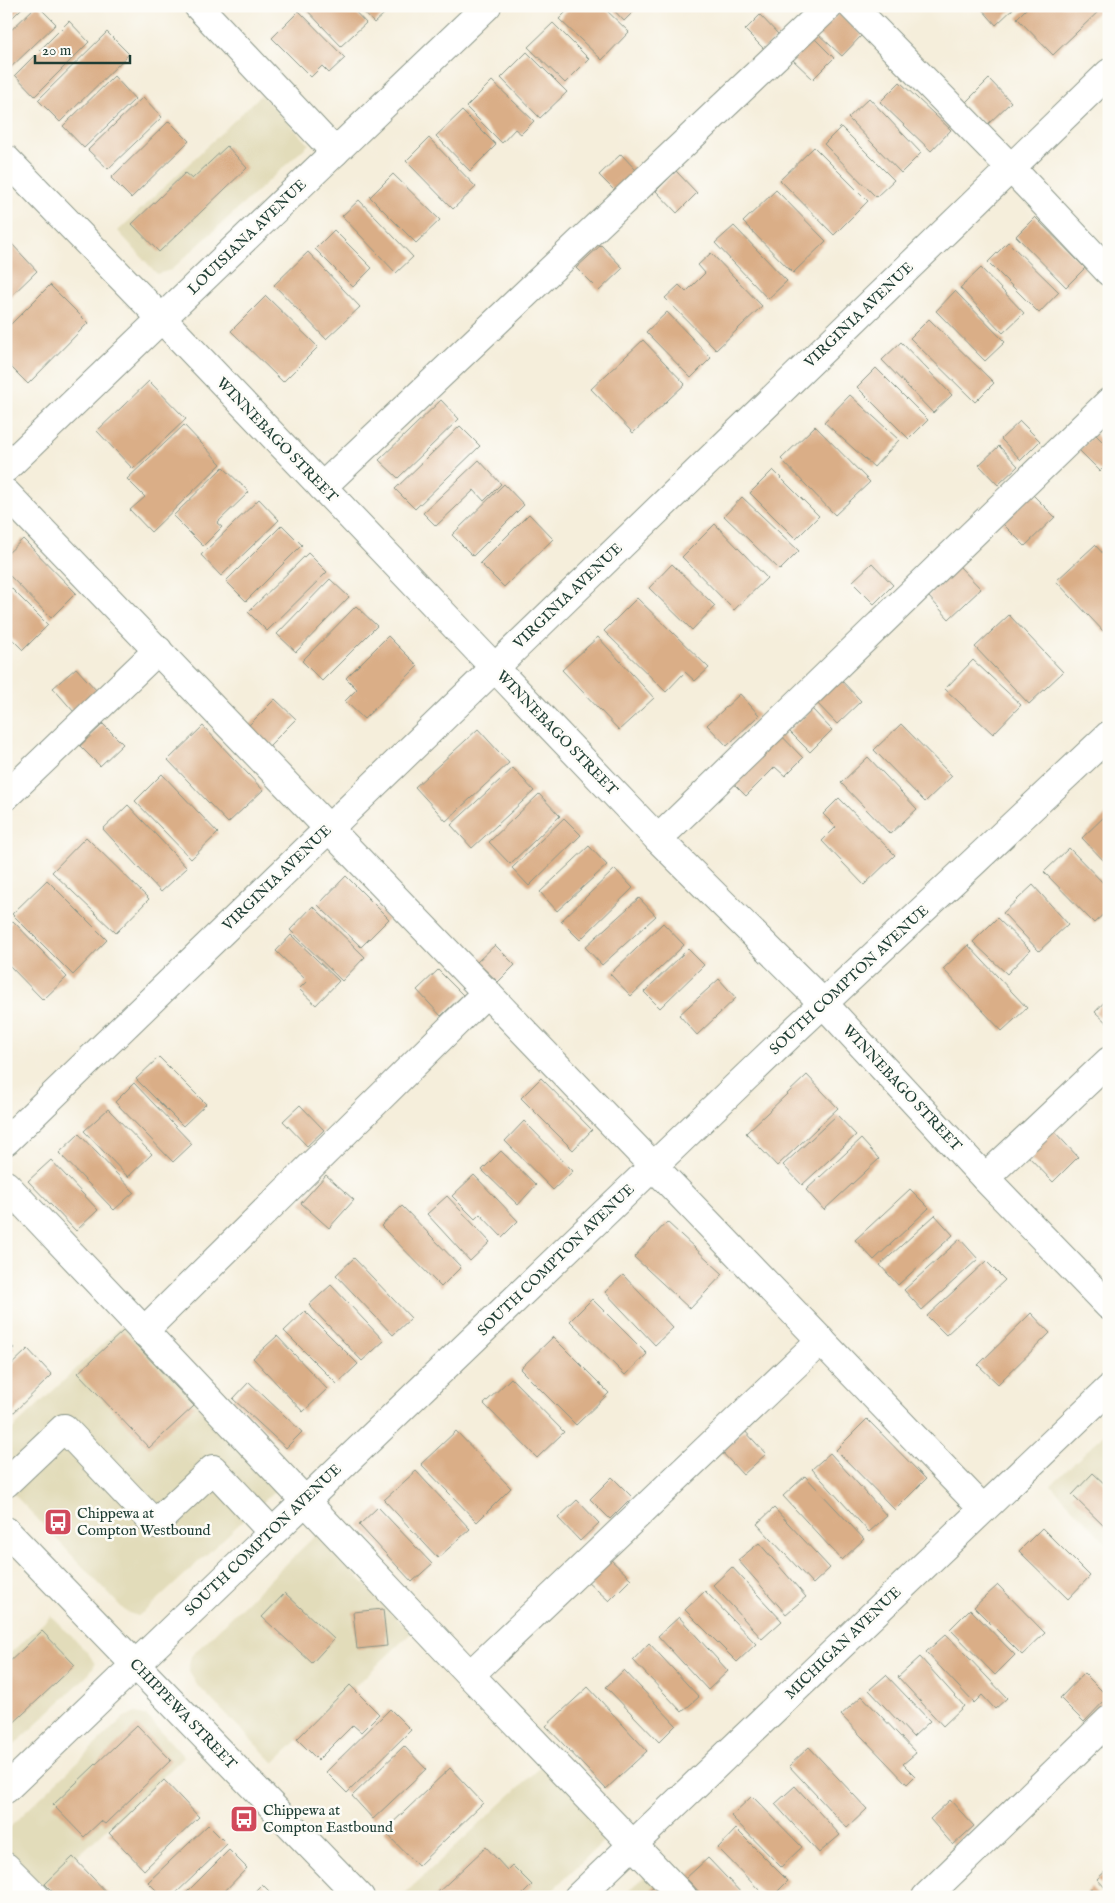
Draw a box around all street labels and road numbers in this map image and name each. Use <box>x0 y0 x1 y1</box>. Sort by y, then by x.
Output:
street label: LOUISIANA AVENUE <box>184 175 310 299</box>
street label: VIRGINIA AVENUE <box>800 258 917 373</box>
street label: WINNEBAGO STREET <box>212 374 342 506</box>
street label: VIRGINIA AVENUE <box>509 539 626 654</box>
street label: WINNEBAGO STREET <box>492 667 622 799</box>
street label: VIRGINIA AVENUE <box>218 821 335 936</box>
street label: SOUTH COMPTON AVENUE <box>765 901 933 1059</box>
street label: WINNEBAGO STREET <box>838 1021 966 1155</box>
street label: SOUTH COMPTON AVENUE <box>473 1180 639 1340</box>
street label: SOUTH COMPTON AVENUE <box>180 1460 346 1620</box>
street label: MICHIGAN AVENUE <box>781 1583 905 1703</box>
street label: CHIPPEWA STREET <box>125 1655 241 1773</box>

